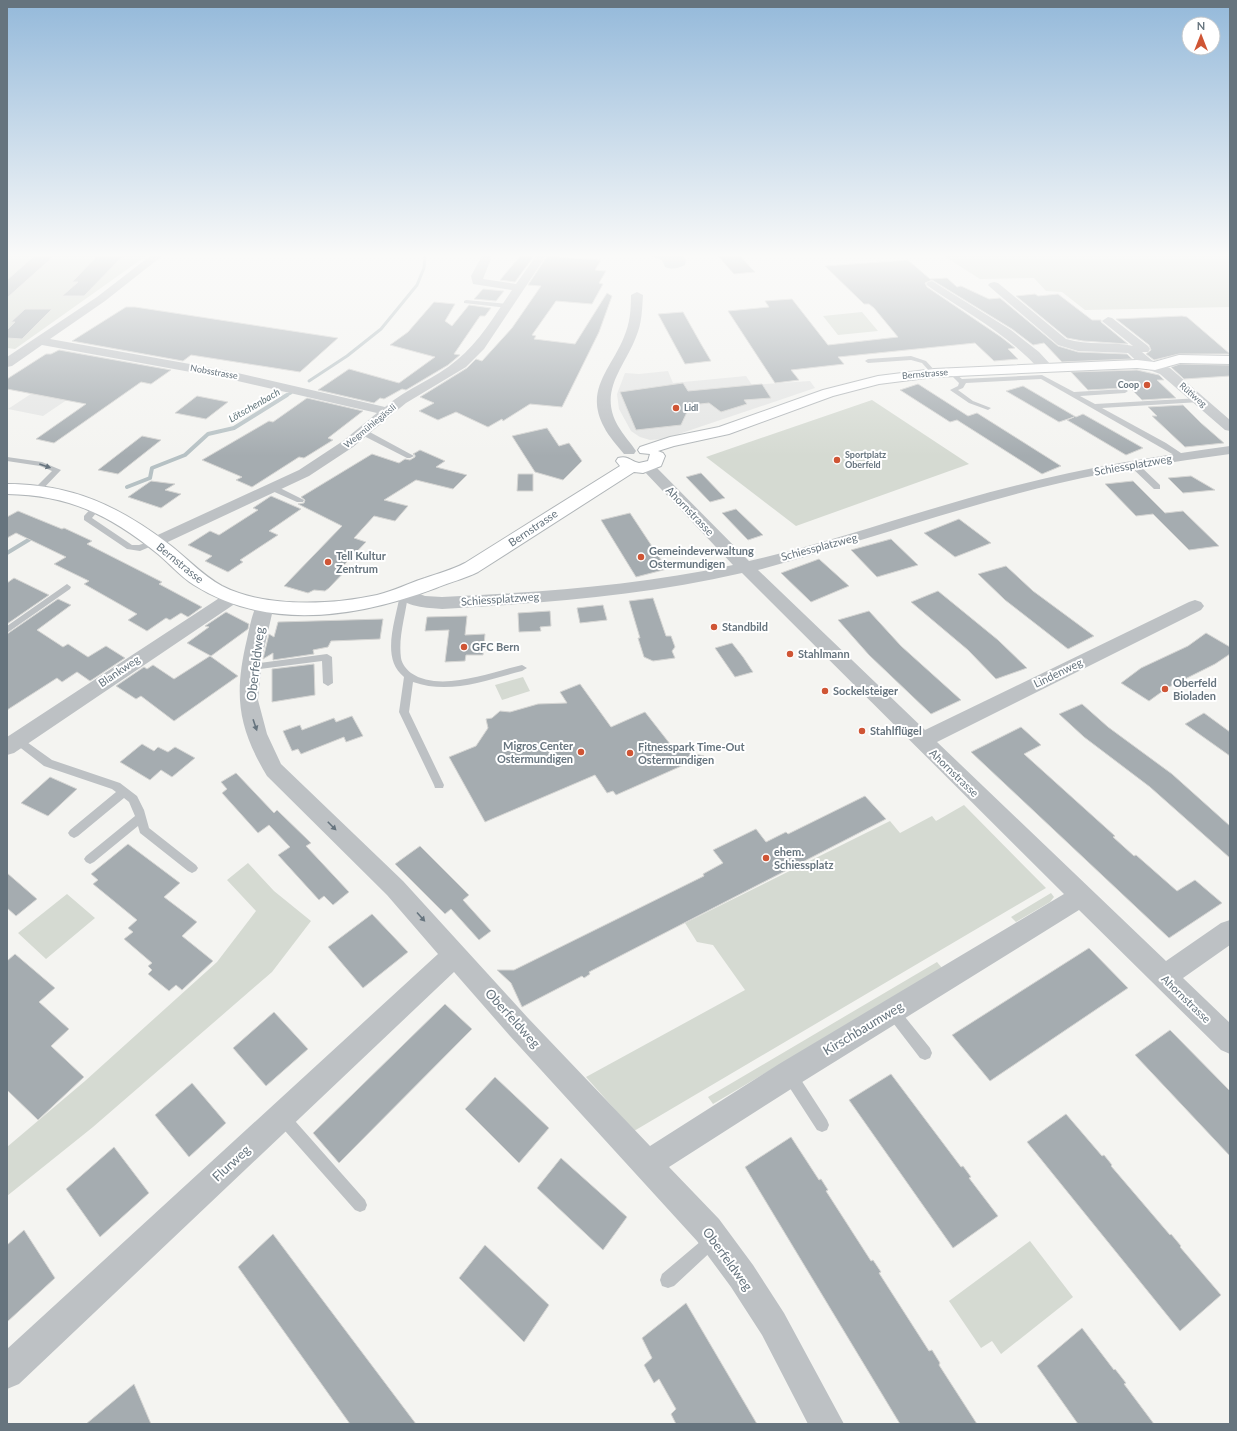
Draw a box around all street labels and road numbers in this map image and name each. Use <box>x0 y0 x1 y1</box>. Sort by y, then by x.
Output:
street label: Nobsstrasse <box>189 362 239 381</box>
street label: Bernstrasse <box>901 366 949 381</box>
street label: Rütiweg <box>1177 380 1209 410</box>
street label: Wegmühlegässli <box>341 401 398 450</box>
street label: Schiessplatzweg <box>1093 451 1173 478</box>
street label: Ahornstrasse <box>664 483 717 538</box>
street label: Bernstrasse <box>506 506 560 549</box>
street label: Schiessplatzweg <box>779 530 859 563</box>
street label: Bernstrasse <box>154 540 206 586</box>
street label: Schiessplatzweg <box>460 589 540 608</box>
street label: Oberfeldweg <box>243 626 268 702</box>
street label: Blankweg <box>96 652 142 689</box>
street label: Lindenweg <box>1031 655 1085 690</box>
street label: Ahornstrasse <box>927 746 982 799</box>
street label: Ahornstrasse <box>1159 972 1214 1025</box>
street label: Oberfeldweg <box>482 985 544 1051</box>
street label: Kirschbaumweg <box>820 998 906 1058</box>
street label: Flurweg <box>209 1141 253 1185</box>
street label: Oberfeldweg <box>700 1224 756 1294</box>

